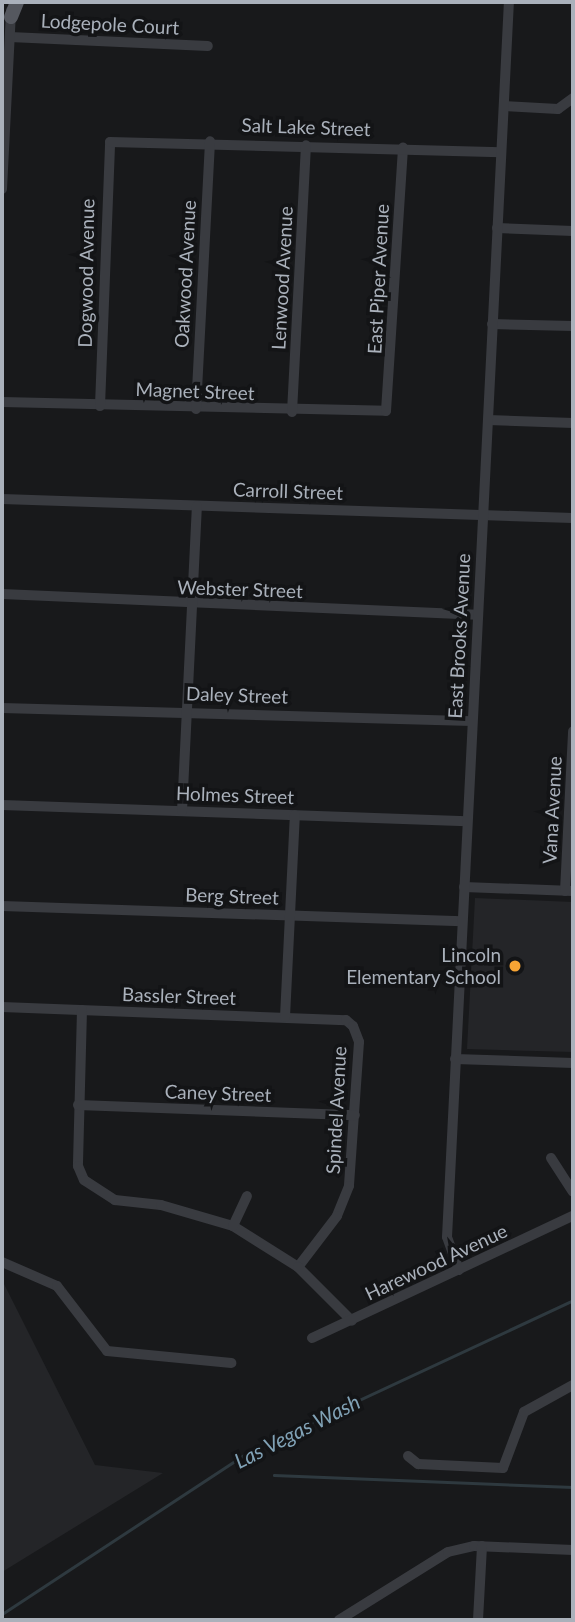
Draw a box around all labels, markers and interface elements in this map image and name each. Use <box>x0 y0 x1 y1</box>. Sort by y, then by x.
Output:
street label: Lodgepole Court <box>40 9 180 39</box>
street label: Salt Lake Street <box>241 113 371 141</box>
street label: Dogwood Avenue <box>73 198 99 348</box>
street label: Oakwood Avenue <box>170 199 200 349</box>
street label: East Piper Avenue <box>363 203 393 355</box>
street label: Lenwood Avenue <box>267 205 297 351</box>
street label: Magnet Street <box>135 378 255 404</box>
street label: Carroll Street <box>233 478 343 504</box>
street label: East Brooks Avenue <box>443 553 475 719</box>
street label: Webster Street <box>177 575 303 603</box>
street label: Daley Street <box>185 682 289 708</box>
street label: Vana Avenue <box>538 755 566 865</box>
street label: Holmes Street <box>176 782 294 808</box>
street label: Berg Street <box>185 883 279 909</box>
place label: Lincoln Elementary School <box>346 944 501 988</box>
marker: Lincoln Elementary School <box>507 958 523 974</box>
street label: Bassler Street <box>121 983 237 1009</box>
street label: Spindel Avenue <box>321 1045 351 1175</box>
street label: Caney Street <box>164 1080 272 1106</box>
street label: Harewood Avenue <box>361 1219 511 1305</box>
water label: Las Vegas Wash <box>230 1388 364 1474</box>

